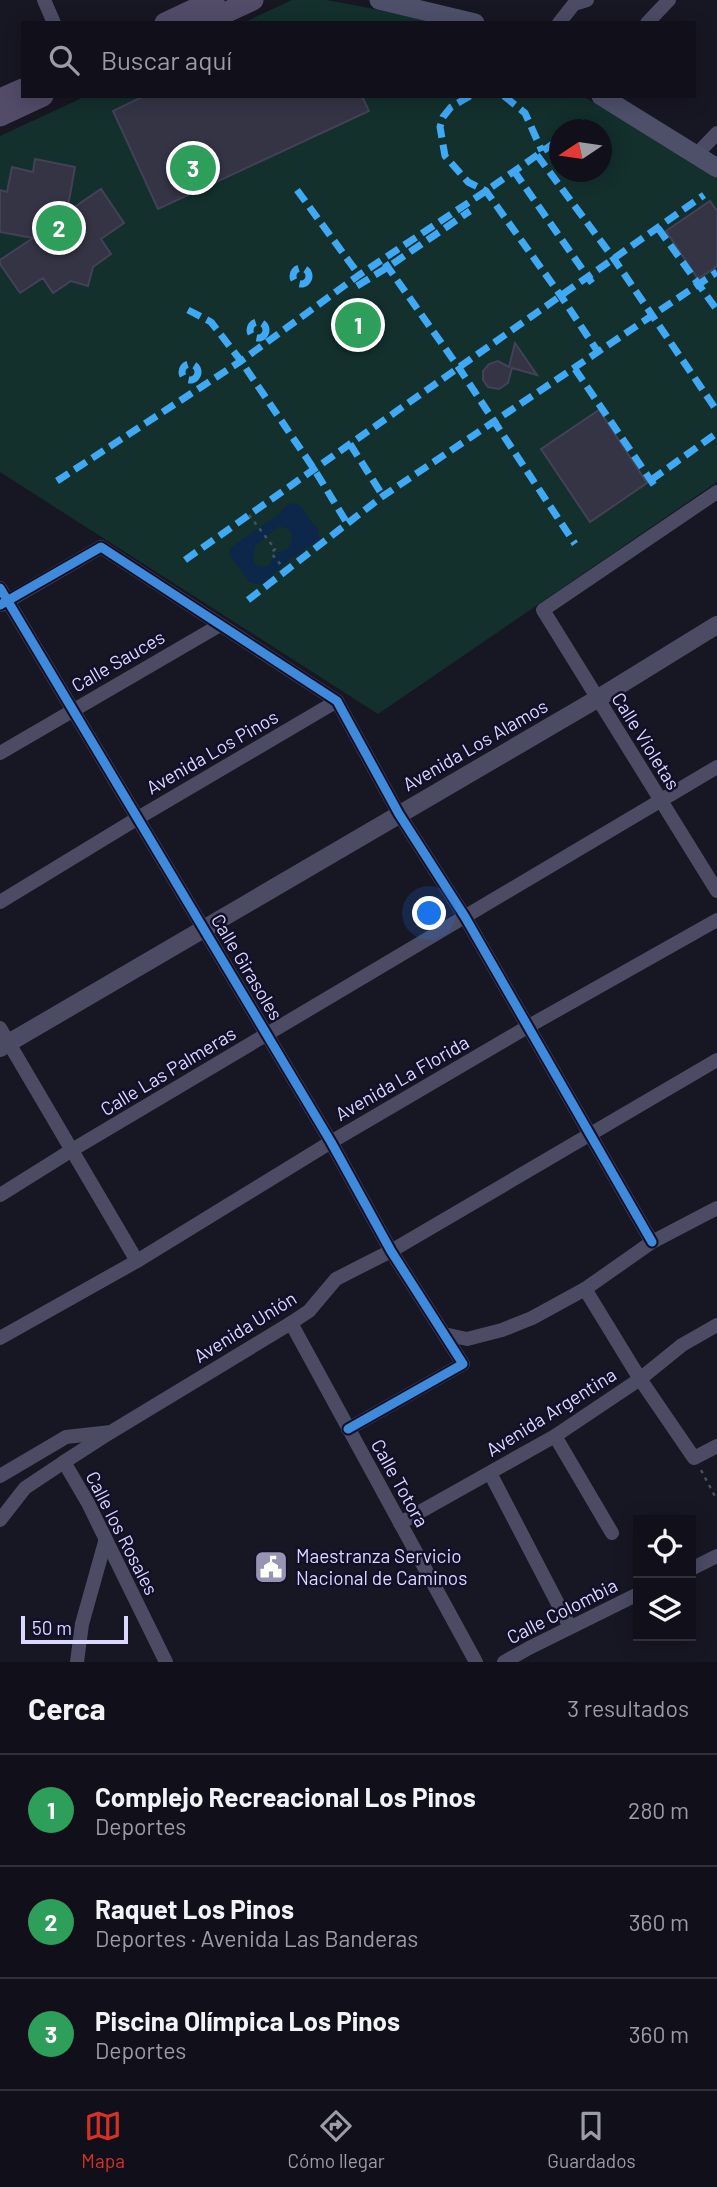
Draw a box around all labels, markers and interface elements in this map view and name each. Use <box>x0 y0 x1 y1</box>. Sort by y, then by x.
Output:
search box <box>21 21 696 98</box>
icon: search <box>45 41 83 79</box>
text: Buscar aquí <box>101 44 232 75</box>
north arrow <box>549 119 612 182</box>
pin: 3 <box>170 142 216 194</box>
pin: 2 <box>36 202 82 254</box>
pin: 1 <box>335 299 381 351</box>
street label: Calle Sauces <box>67 625 168 696</box>
street label: Calle Violetas <box>607 688 685 794</box>
street label: Avenida Los Alamos <box>398 694 551 795</box>
street label: Avenida Los Pinos <box>142 704 282 799</box>
your location <box>412 896 446 930</box>
street label: Calle Girasoles <box>207 909 288 1024</box>
street label: Calle Las Palmeras <box>96 1021 240 1120</box>
street label: Avenida La Florida <box>331 1030 473 1125</box>
street label: Avenida Unión <box>189 1286 300 1367</box>
street label: Avenida Argentina <box>481 1362 620 1461</box>
street label: Calle Totora <box>367 1435 434 1531</box>
street label: Calle los Rosales <box>81 1467 163 1598</box>
map controls <box>633 1515 696 1641</box>
button: locate <box>633 1515 696 1578</box>
place label: Maestranza Servicio Nacional de Caminos <box>296 1544 467 1589</box>
public building icon: Maestranza Servicio Nacional de Caminos <box>252 1548 290 1586</box>
street label: Calle Colombia <box>503 1573 621 1648</box>
button: layers <box>633 1578 696 1641</box>
scale bar <box>21 1613 128 1645</box>
text: 50 m <box>32 1616 72 1639</box>
text: Cerca <box>28 1690 106 1726</box>
text: 3 resultados <box>567 1694 689 1722</box>
text: Complejo Recreacional Los Pinos <box>95 1781 476 1812</box>
text: 1 <box>47 1796 55 1824</box>
text: 280 m <box>628 1796 689 1824</box>
text: Deportes <box>95 1812 186 1840</box>
text: Raquet Los Pinos <box>95 1893 294 1924</box>
text: 2 <box>45 1908 57 1936</box>
text: 360 m <box>629 1908 689 1936</box>
text: Deportes · Avenida Las Banderas <box>95 1924 418 1952</box>
text: Piscina Olímpica Los Pinos <box>95 2005 400 2036</box>
text: 3 <box>45 2020 57 2048</box>
text: 360 m <box>629 2020 689 2048</box>
text: Deportes <box>95 2036 186 2064</box>
tab: Mapa <box>81 2107 125 2172</box>
tab: Cómo llegar <box>288 2107 385 2172</box>
tab: Guardados <box>547 2107 636 2172</box>

